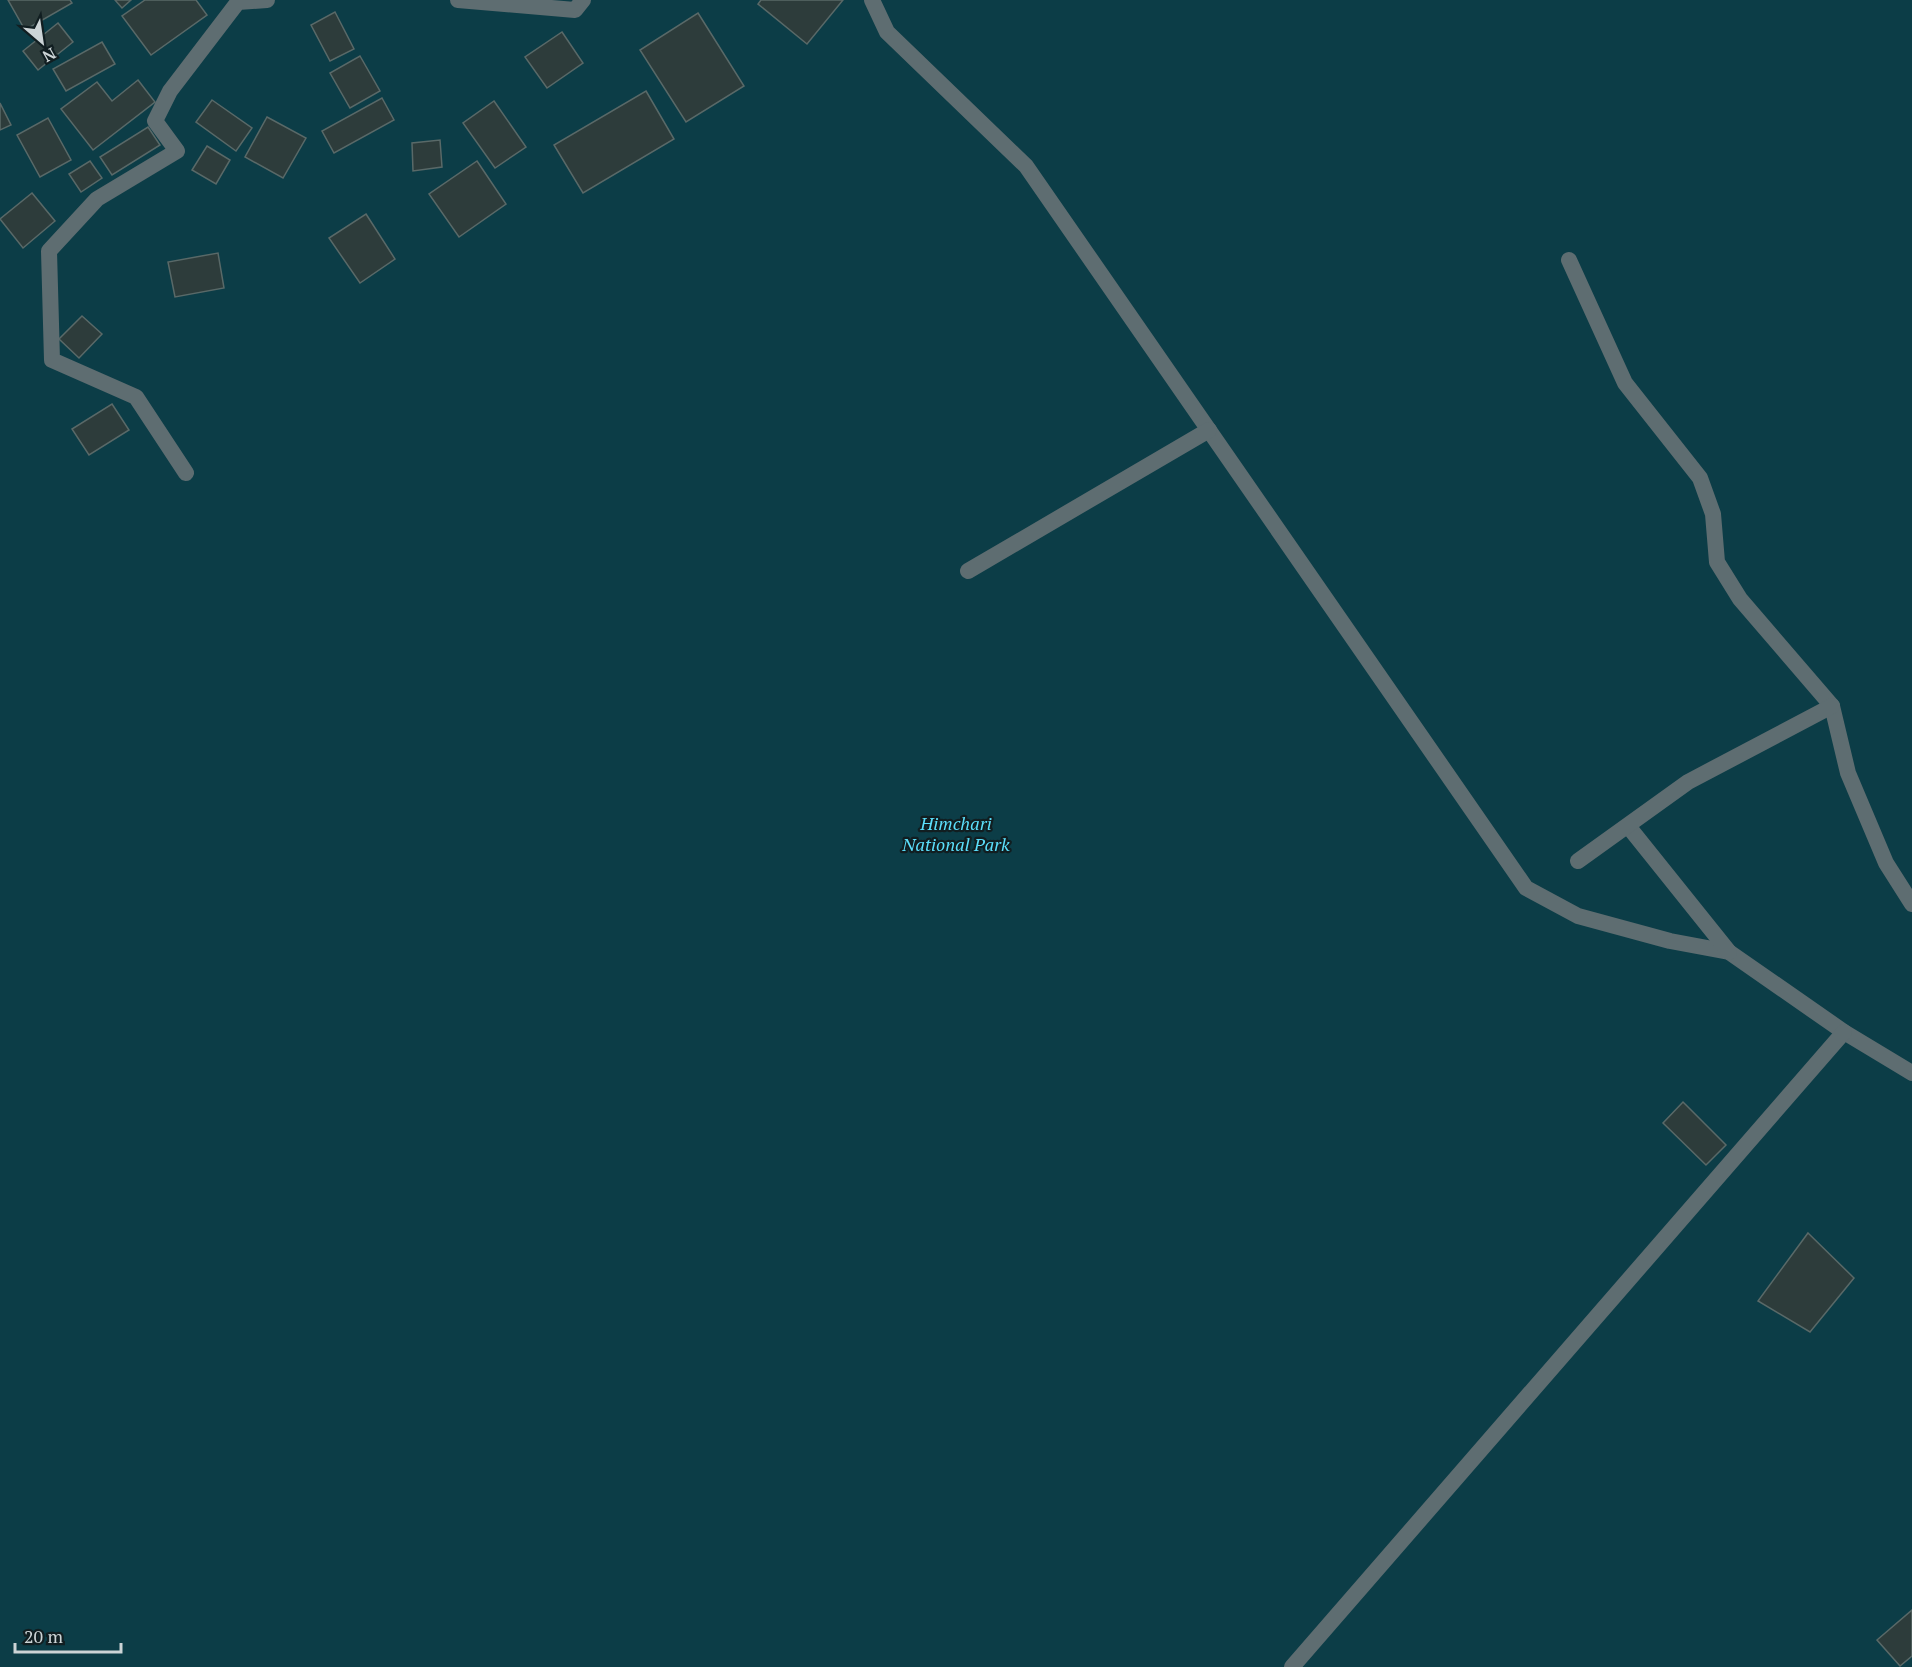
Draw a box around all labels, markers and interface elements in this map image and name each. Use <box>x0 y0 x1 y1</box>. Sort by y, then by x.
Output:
north arrow <box>12 12 72 72</box>
text: N <box>39 43 60 68</box>
park label: Himchari National Park <box>901 811 1010 856</box>
scale bar <box>15 1616 122 1654</box>
text: 20 m <box>24 1624 64 1648</box>

